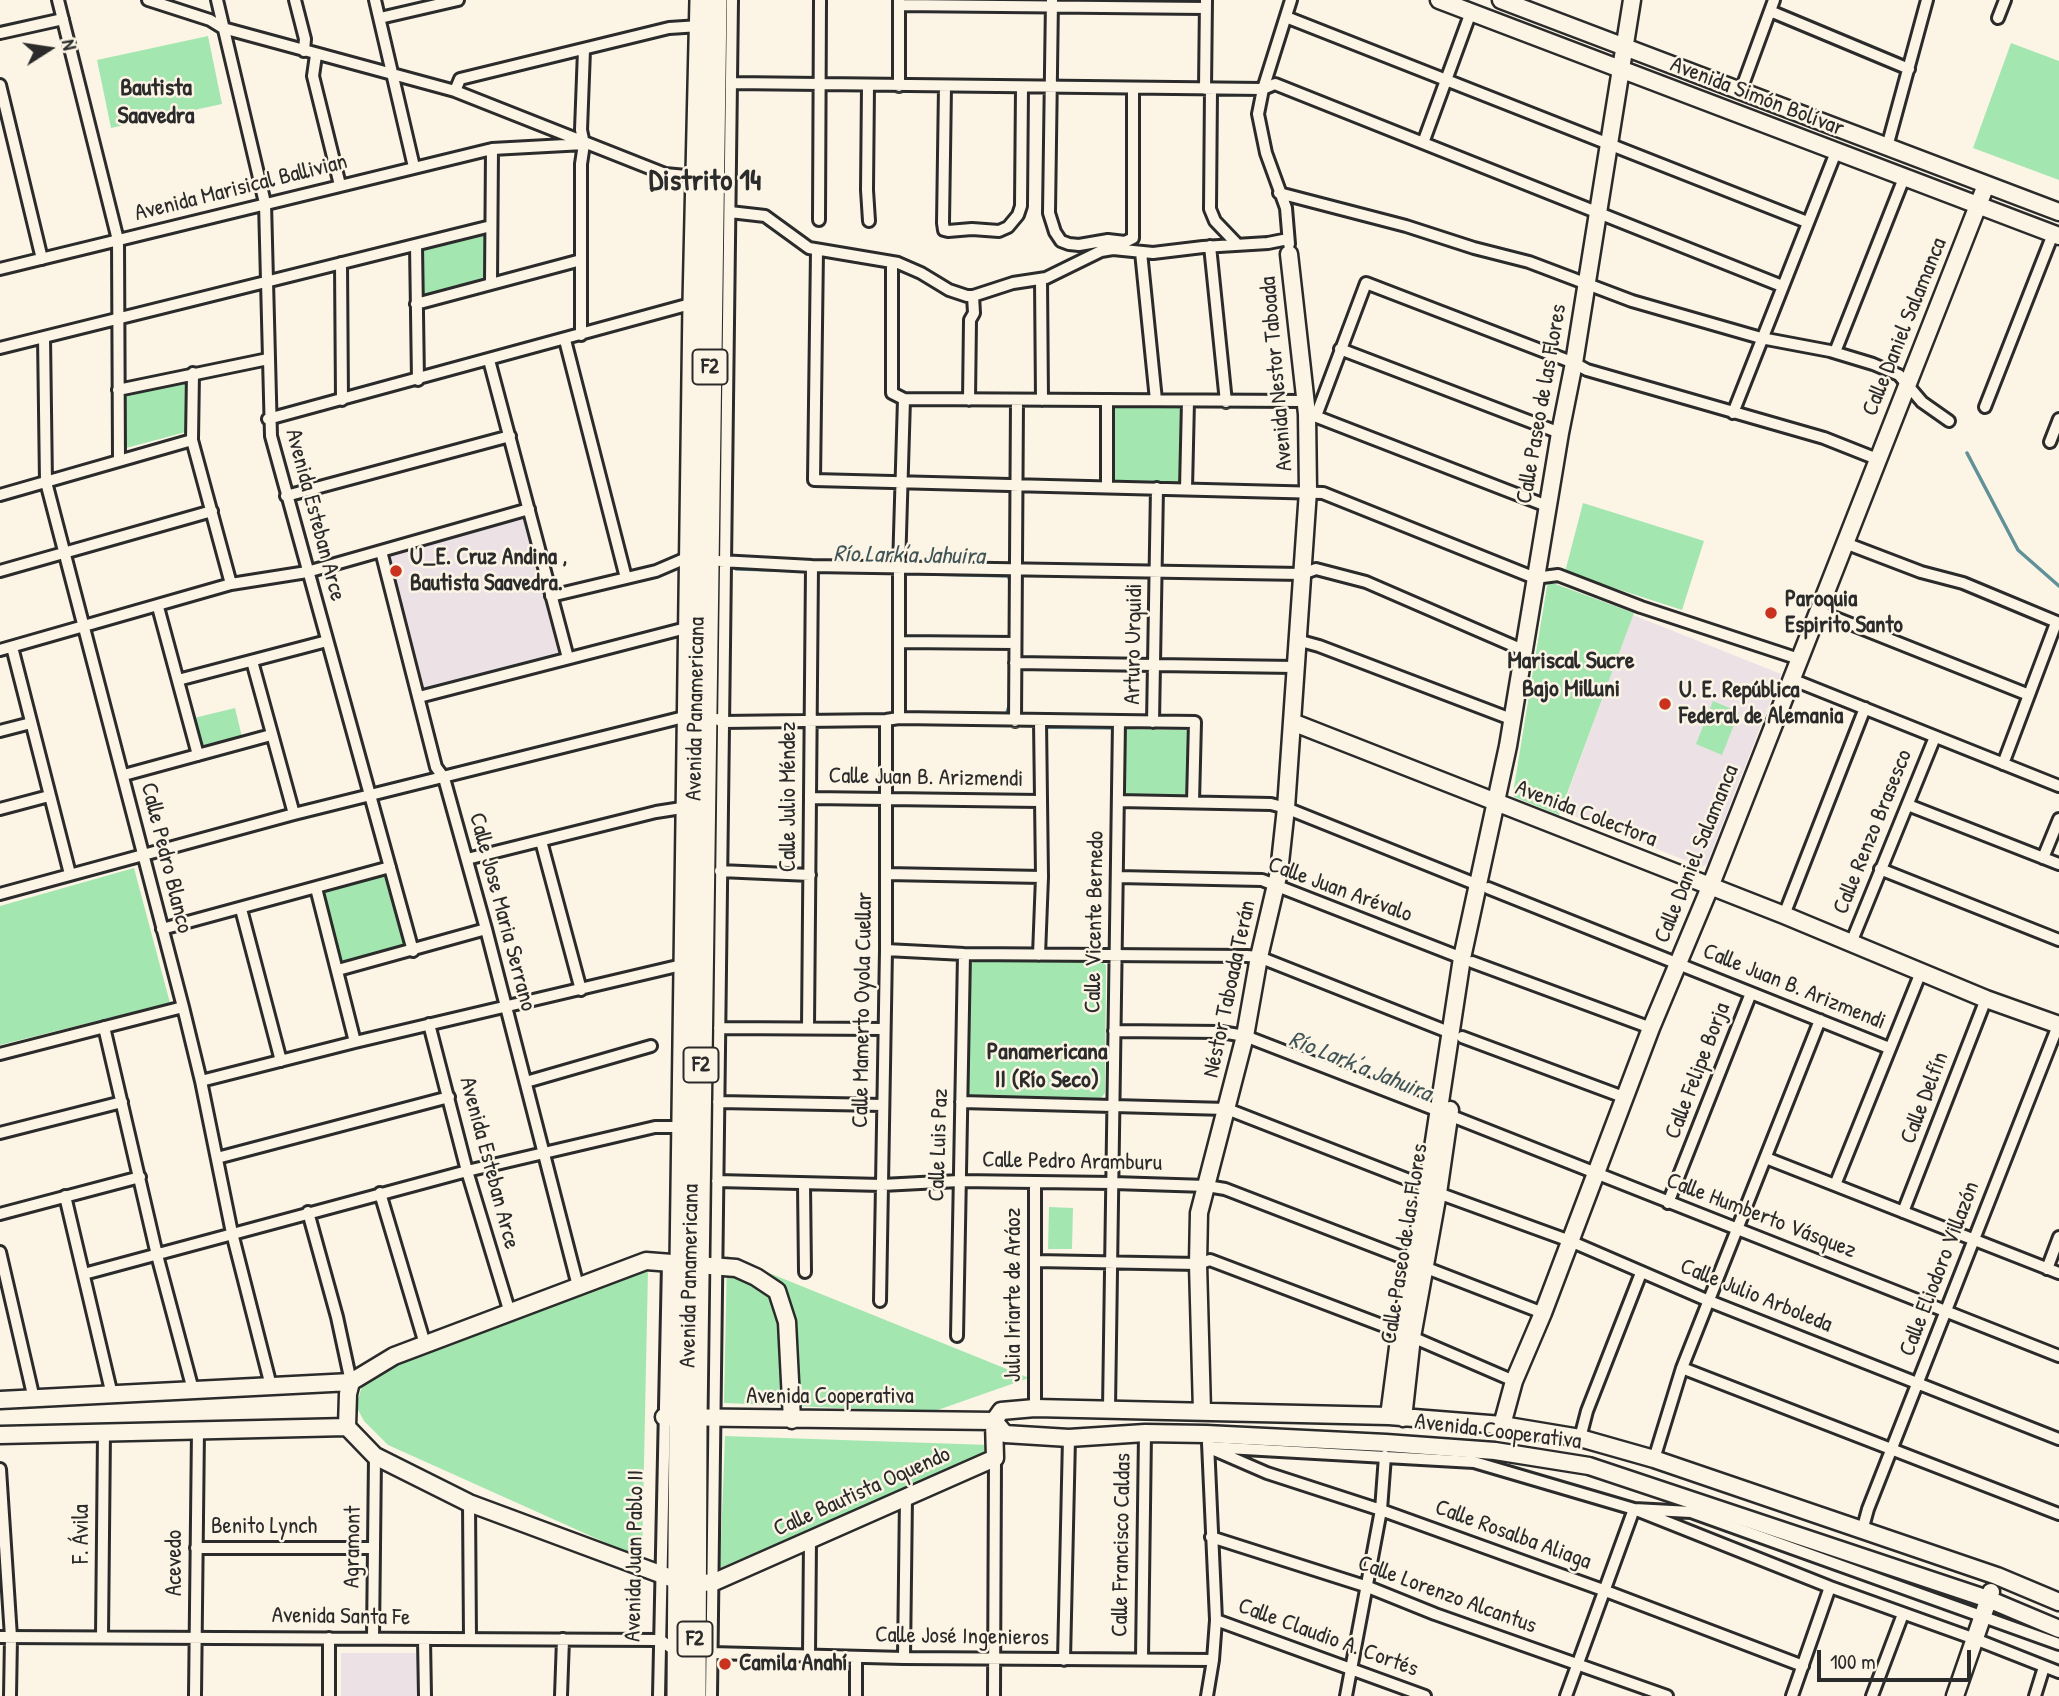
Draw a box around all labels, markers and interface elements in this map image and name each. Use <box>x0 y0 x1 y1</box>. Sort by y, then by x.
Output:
north arrow <box>14 14 84 84</box>
text: N <box>56 37 83 52</box>
street label: Avenida Simón Bolívar <box>1666 51 1848 143</box>
district label: Bautista Saavedra <box>118 75 194 131</box>
street label: Avenida Marisical Ballivian <box>132 148 350 228</box>
district label: Distrito 14 <box>649 164 761 200</box>
street label: Calle Daniel Salamanca <box>1857 234 1953 420</box>
street label: Avenida Nestor Taboada <box>1255 275 1299 473</box>
street label: Calle Paseo de las Flores <box>1511 302 1573 506</box>
road number: F2 <box>692 350 728 384</box>
street label: Avenida Esteban Arce <box>279 426 351 604</box>
water label: Río Lark’a Jahuira <box>833 540 985 572</box>
place label: U_E. Cruz Andina , Bautista Saavedra. <box>410 544 567 598</box>
marker: U_E. Cruz Andina , Bautista Saavedra. <box>388 563 404 579</box>
street label: Arturo Urquidi <box>1119 583 1149 705</box>
place label: Paroquia Espirito Santo <box>1785 586 1903 640</box>
marker: Paroquia Espirito Santo <box>1763 605 1779 621</box>
street label: Avenida Panamericana <box>681 617 711 801</box>
district label: Mariscal Sucre Bajo Milluni <box>1508 648 1634 704</box>
place label: U. E. República Federal de Alemania <box>1679 677 1843 731</box>
marker: U. E. República Federal de Alemania <box>1657 696 1673 712</box>
street label: Calle Julio Méndez <box>775 722 803 872</box>
street label: Calle Renzo Brasesco <box>1827 746 1919 918</box>
street label: Calle Daniel Salamanca <box>1649 761 1745 947</box>
street label: Calle Juan B. Arizmendi <box>828 763 1024 793</box>
street label: Avenida Colectora <box>1511 774 1661 854</box>
street label: Calle Pedro Blanco <box>134 780 198 936</box>
street label: Calle Jose Maria Serrano <box>462 810 542 1014</box>
street label: Calle Vicente Bernedo <box>1080 831 1110 1013</box>
street label: Calle Juan Arévalo <box>1264 851 1416 929</box>
street label: Calle Mamerto Oyola Cuellar <box>847 892 879 1128</box>
street label: Néstor Taboada Terán <box>1198 898 1262 1080</box>
street label: Calle Juan B. Arizmendi <box>1699 938 1889 1036</box>
street label: Calle Felipe Borja <box>1659 999 1737 1143</box>
water label: Río Lark’a Jahuira <box>1285 1025 1435 1109</box>
district label: Panamericana II (Río Seco) <box>987 1039 1107 1095</box>
road number: F2 <box>684 1048 718 1082</box>
street label: Calle Delfín <box>1895 1048 1955 1148</box>
street label: Avenida Esteban Arce <box>453 1074 525 1252</box>
street label: Calle Luis Paz <box>923 1088 955 1202</box>
street label: Calle Paseo de las Flores <box>1376 1142 1434 1346</box>
street label: Calle Pedro Aramburu <box>982 1147 1162 1177</box>
street label: Calle Humberto Vásquez <box>1662 1167 1860 1265</box>
street label: Calle Eliodoro Villazón <box>1894 1178 1986 1360</box>
street label: Avenida Panamericana <box>675 1184 705 1368</box>
street label: Julia Iriarte de Aráoz <box>1000 1208 1028 1382</box>
street label: Calle Julio Arboleda <box>1676 1253 1836 1339</box>
street label: Avenida Cooperativa <box>746 1383 914 1411</box>
street label: Avenida Cooperativa <box>1413 1408 1583 1456</box>
street label: Calle Bautista Oquendo <box>769 1441 955 1543</box>
street label: Calle Francisco Caldas <box>1107 1453 1137 1637</box>
street label: Avenida Juan Pablo II <box>620 1470 650 1642</box>
street label: Calle Rosalba Aliaga <box>1431 1494 1595 1576</box>
street label: F. Ávila <box>68 1504 96 1564</box>
street label: Agramont <box>338 1505 368 1589</box>
street label: Benito Lynch <box>211 1513 317 1541</box>
street label: Acevedo <box>161 1530 189 1596</box>
street label: Calle Lorenzo Alcantus <box>1354 1550 1540 1640</box>
street label: Calle Claudio A. Cortés <box>1234 1593 1422 1683</box>
street label: Avenida Santa Fe <box>272 1602 410 1632</box>
road number: F2 <box>678 1622 712 1656</box>
street label: Calle José Ingenieros <box>875 1622 1049 1652</box>
scale bar <box>1821 1636 1975 1680</box>
text: 100 m <box>1830 1647 1876 1676</box>
place label: Camila Anahí <box>739 1650 847 1678</box>
marker: Camila Anahí <box>717 1656 733 1672</box>

